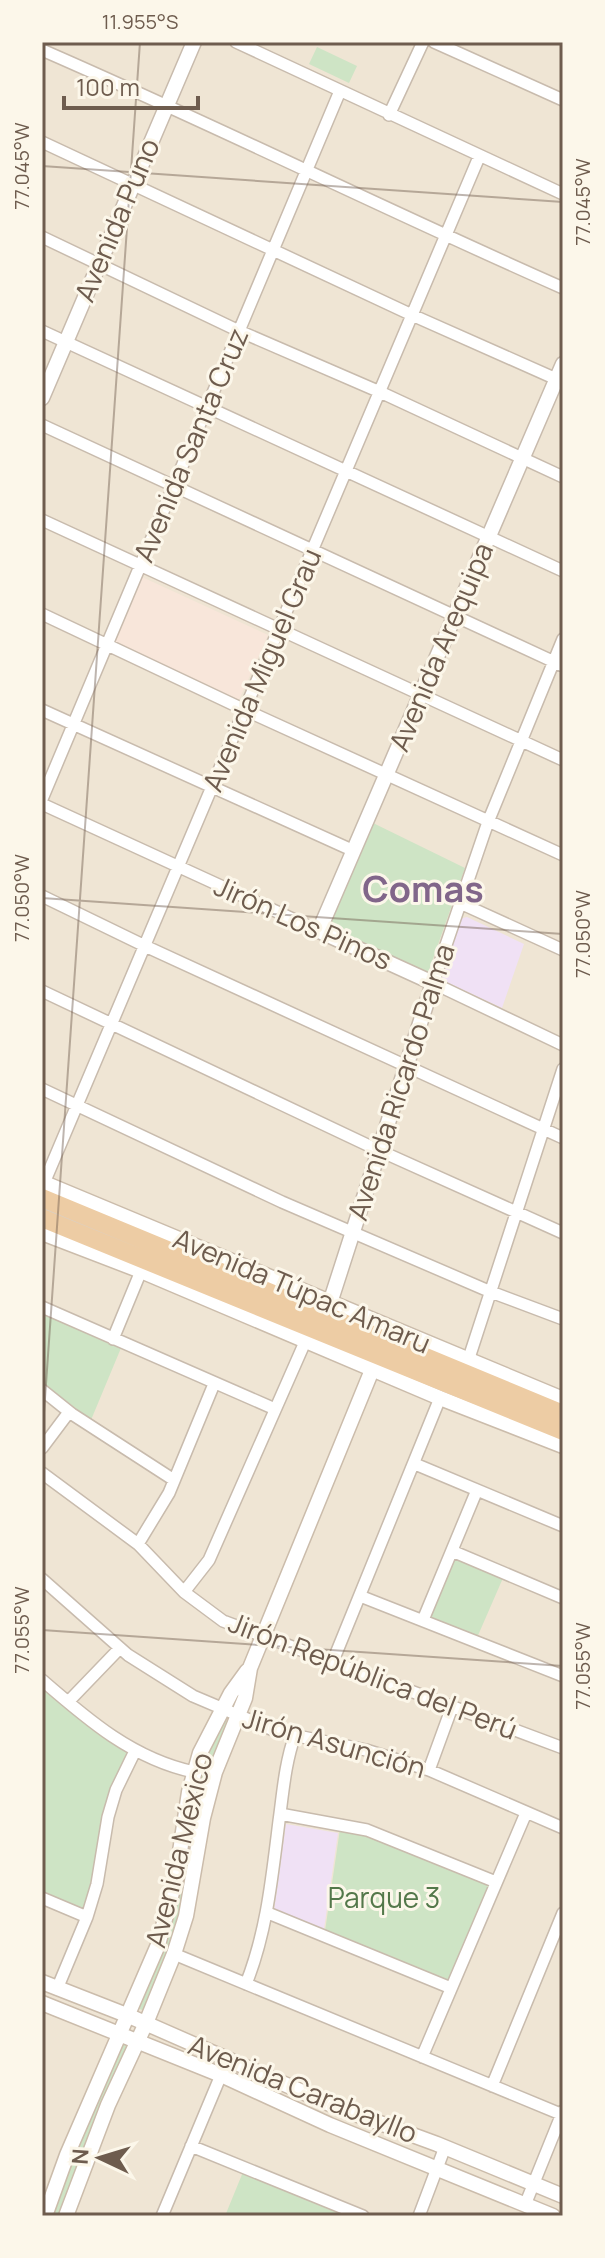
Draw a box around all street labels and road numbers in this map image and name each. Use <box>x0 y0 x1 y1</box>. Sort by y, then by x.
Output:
street label: Avenida Puno <box>65 132 168 307</box>
street label: Avenida Santa Cruz <box>124 322 257 567</box>
street label: Avenida Arequipa <box>379 537 501 757</box>
street label: Avenida Miguel Grau <box>193 542 329 797</box>
street label: Jirón Los Pinos <box>209 866 398 978</box>
street label: Avenida Ricardo Palma <box>337 939 463 1225</box>
street label: Avenida Túpac Amaru <box>168 1219 437 1362</box>
street label: Jirón República del Perú <box>224 1602 523 1748</box>
street label: Jirón Asunción <box>238 1698 430 1786</box>
street label: Avenida México <box>135 1748 221 1951</box>
street label: Avenida Carabayllo <box>183 2025 423 2151</box>

